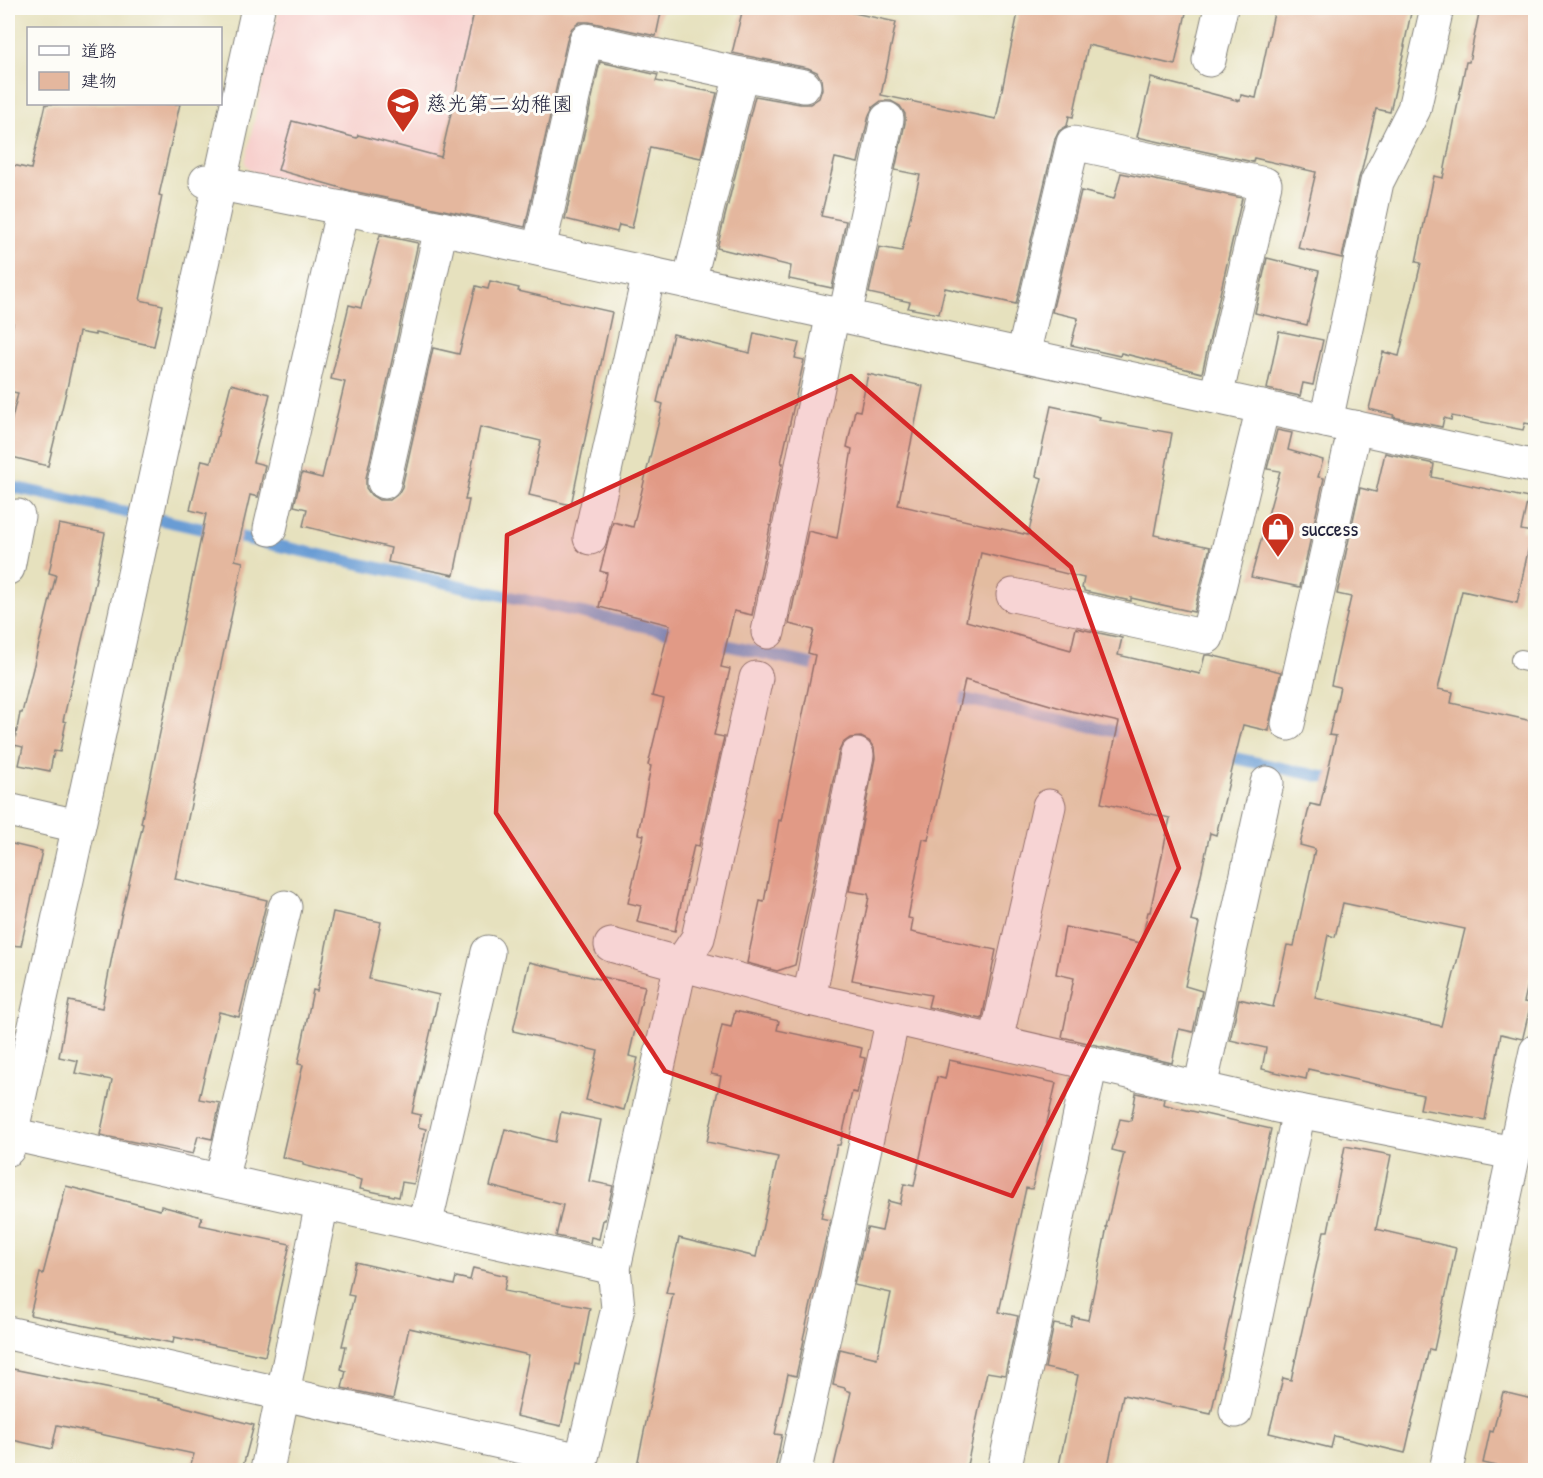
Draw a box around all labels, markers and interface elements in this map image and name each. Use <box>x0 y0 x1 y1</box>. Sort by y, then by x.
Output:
legend <box>27 27 222 105</box>
text: 道路 <box>81 38 117 63</box>
text: 建物 <box>81 68 117 93</box>
school or university icon: 慈光第二幼稚園 <box>385 86 421 133</box>
place label: 慈光第二幼稚園 <box>426 89 573 118</box>
shop icon: success <box>1260 511 1296 558</box>
place label: success <box>1301 514 1358 543</box>

